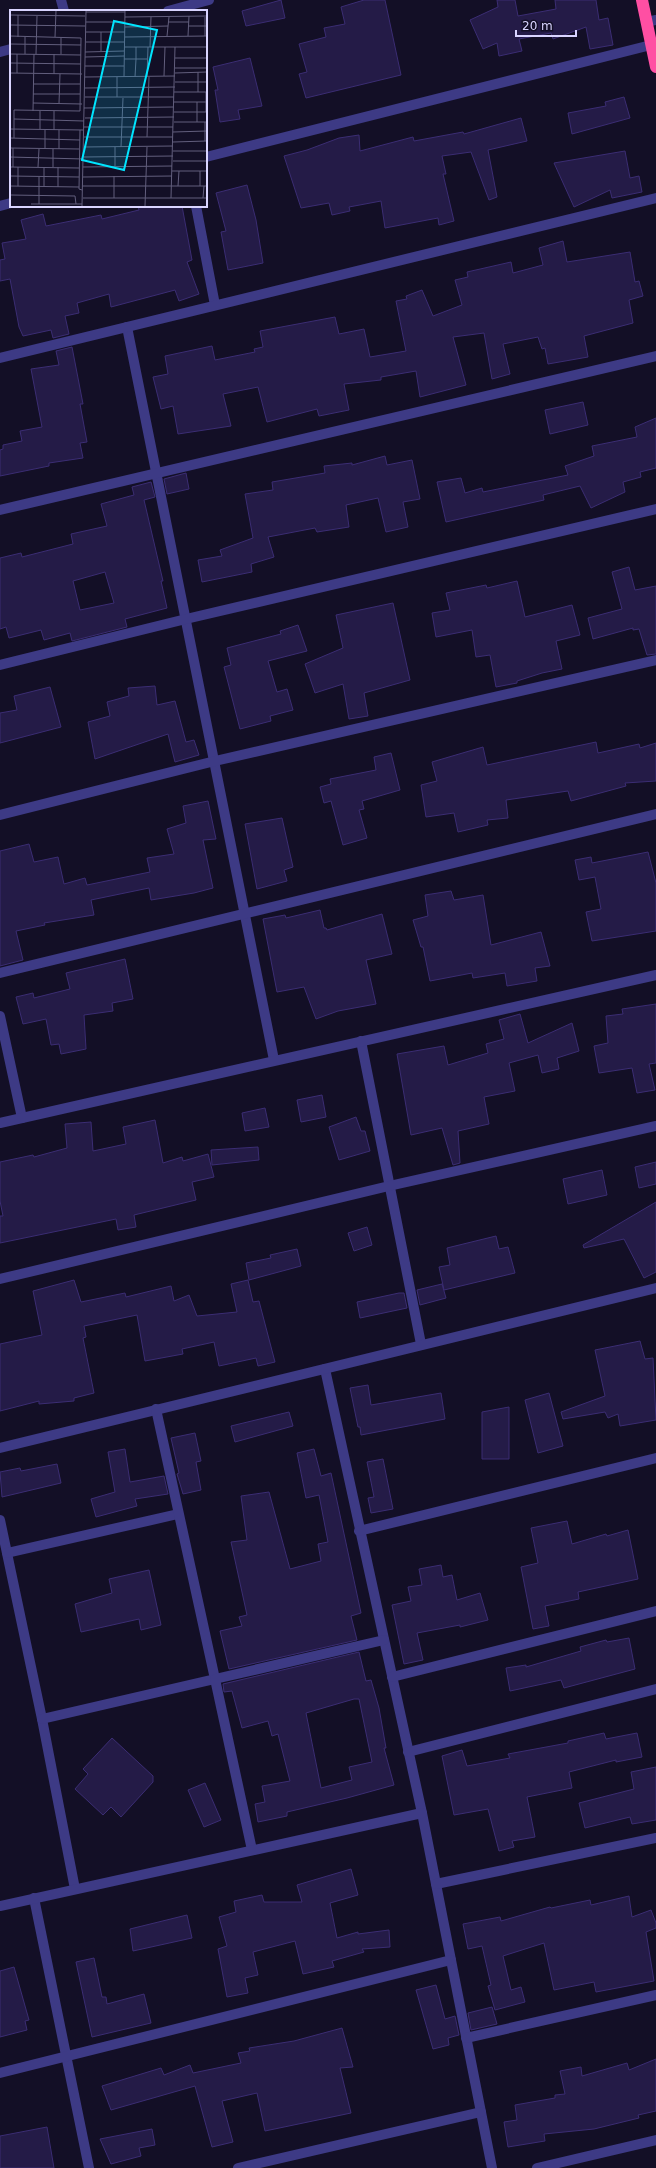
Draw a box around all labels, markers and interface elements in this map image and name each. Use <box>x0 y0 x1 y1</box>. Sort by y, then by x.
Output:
inset map <box>10 10 207 207</box>
scale bar <box>516 12 576 38</box>
text: 20 m <box>522 19 553 33</box>

